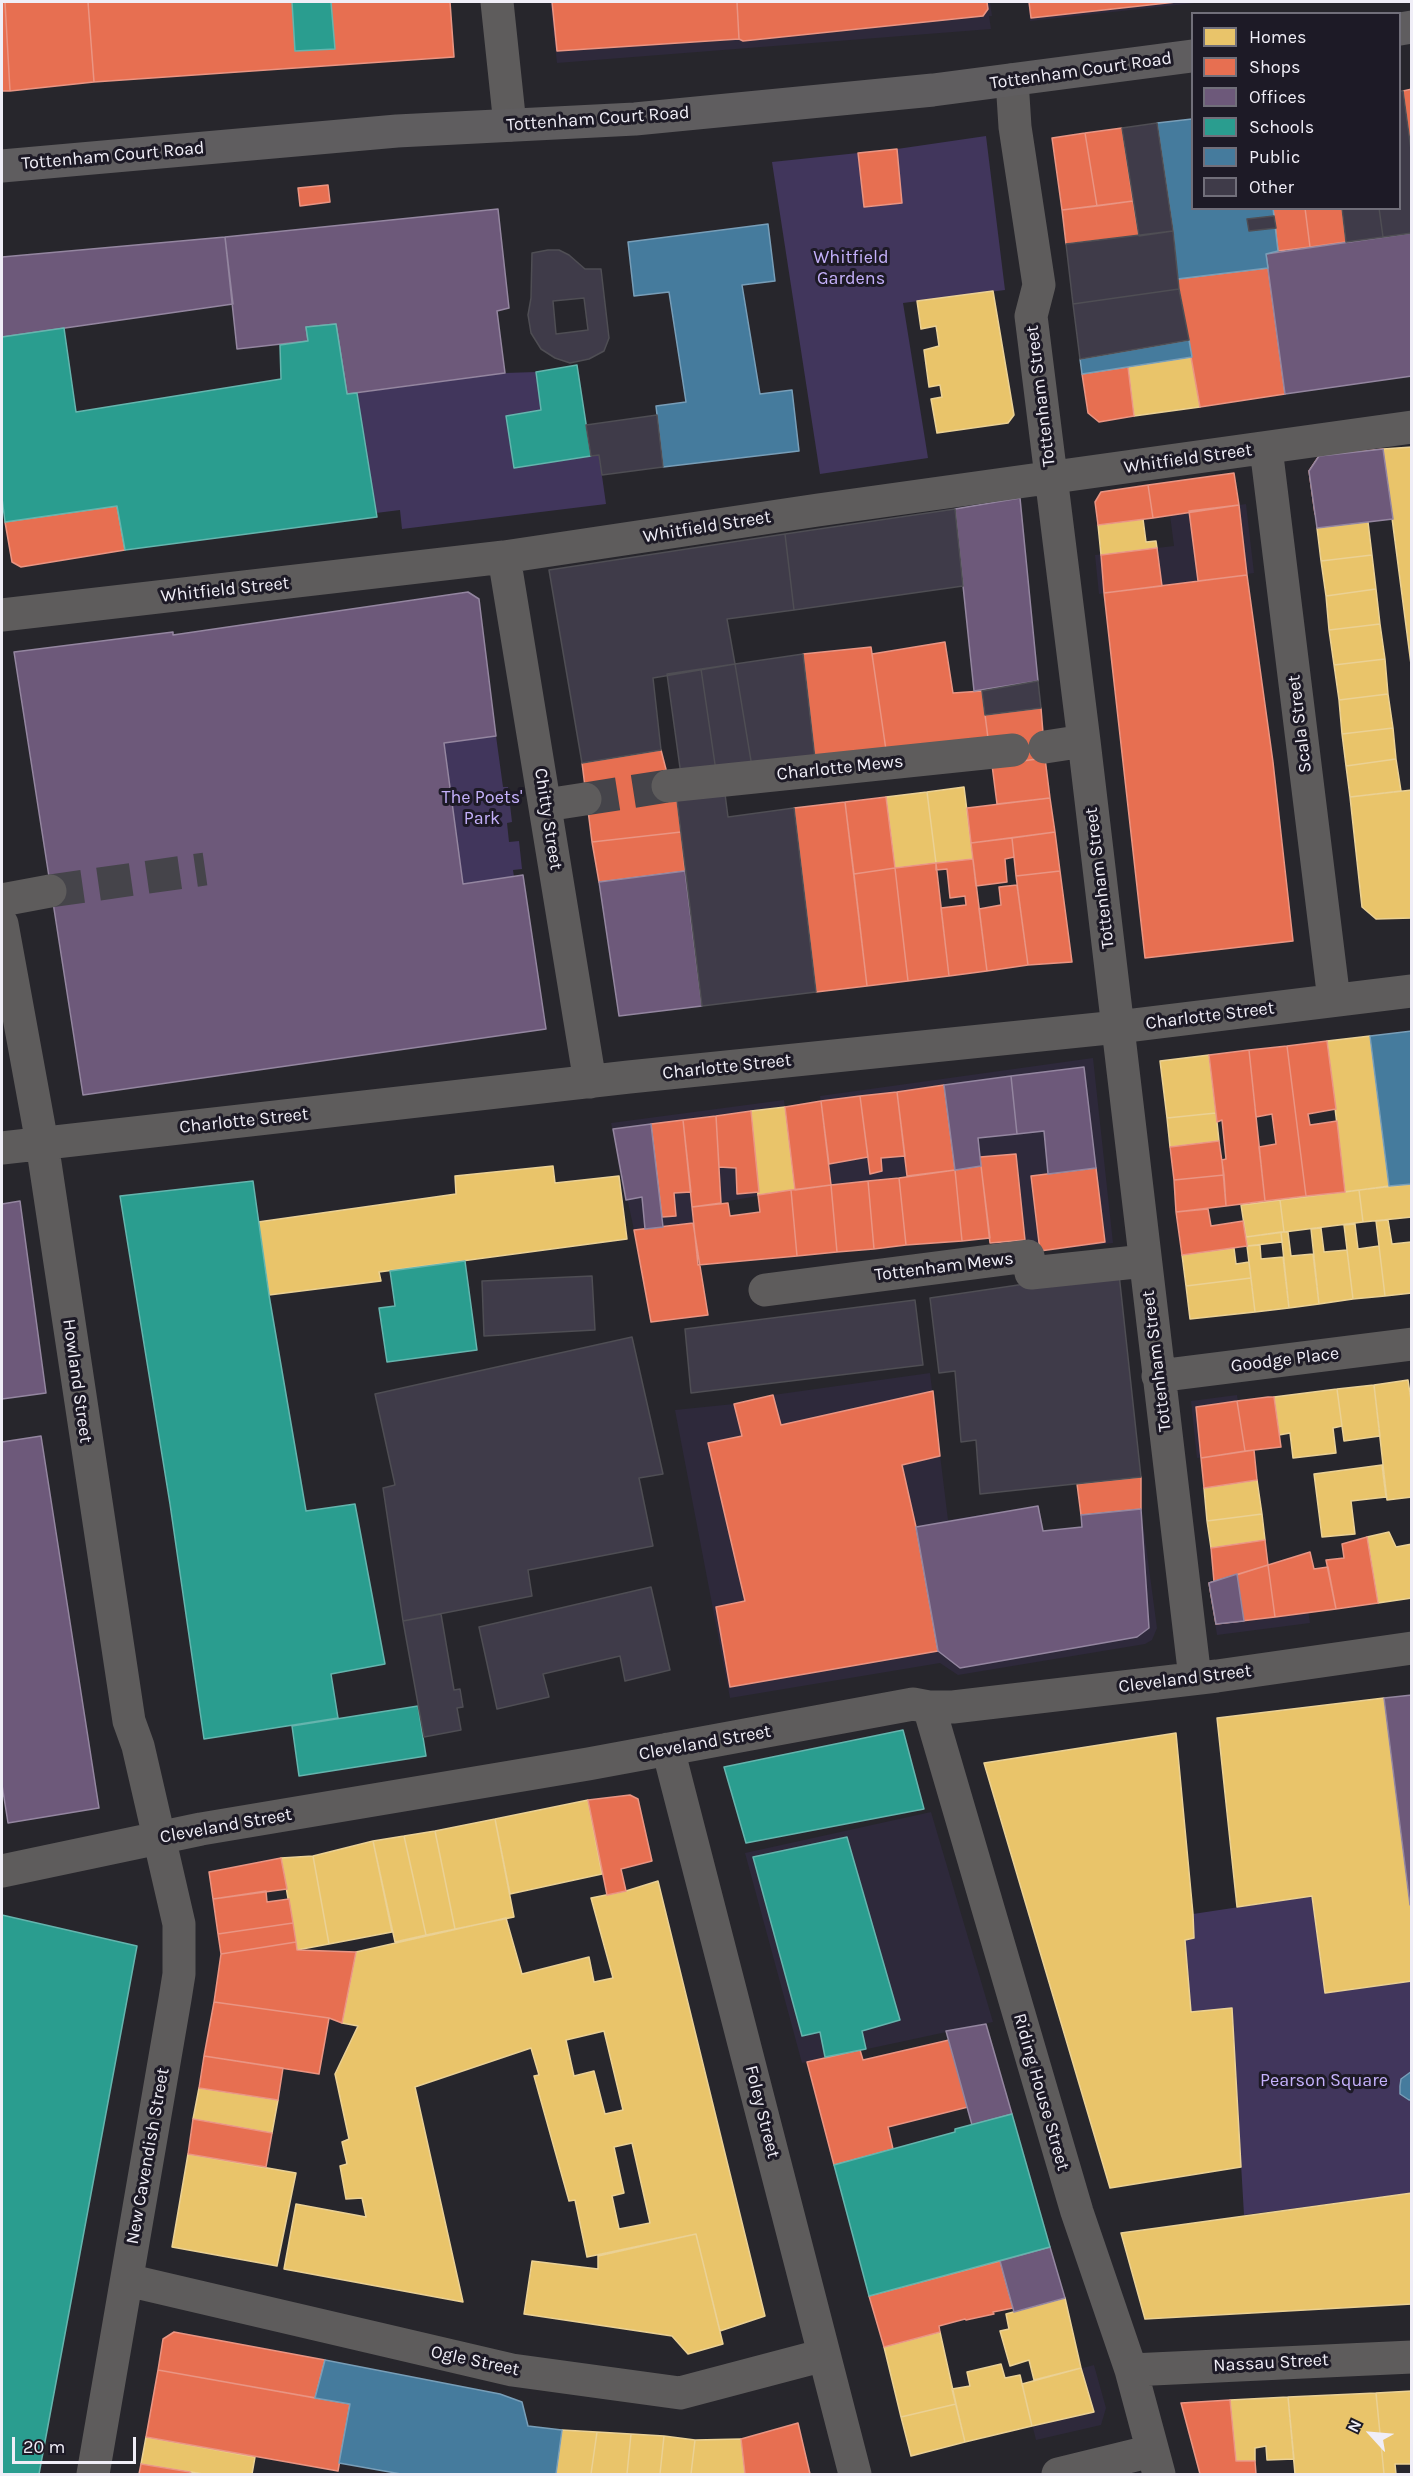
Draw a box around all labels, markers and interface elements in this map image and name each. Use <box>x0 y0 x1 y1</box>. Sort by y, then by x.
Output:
legend <box>1191 12 1401 210</box>
text: Homes <box>1249 26 1306 48</box>
street label: Tottenham Court Road <box>989 48 1173 94</box>
text: Shops <box>1249 56 1301 78</box>
text: Offices <box>1249 86 1306 108</box>
street label: Tottenham Court Road <box>506 102 690 136</box>
text: Schools <box>1249 116 1314 138</box>
street label: Tottenham Court Road <box>21 137 205 175</box>
text: Public <box>1249 146 1300 168</box>
text: Other <box>1249 176 1294 198</box>
park label: Whitfield Gardens <box>813 247 889 290</box>
street label: Tottenham Street <box>1022 324 1060 468</box>
street label: Whitfield Street <box>1122 439 1254 479</box>
street label: Whitfield Street <box>641 506 773 548</box>
street label: Whitfield Street <box>160 573 290 607</box>
street label: Scala Street <box>1283 674 1317 774</box>
street label: Charlotte Mews <box>776 751 904 785</box>
street label: Chitty Street <box>529 767 567 871</box>
park label: The Poets' Park <box>441 787 523 830</box>
street label: Tottenham Street <box>1081 806 1119 950</box>
street label: Charlotte Street <box>1144 997 1276 1035</box>
street label: Charlotte Street <box>661 1049 793 1085</box>
street label: Charlotte Street <box>178 1103 310 1139</box>
street label: Tottenham Mews <box>873 1248 1015 1286</box>
street label: Tottenham Street <box>1138 1289 1176 1433</box>
street label: Howland Street <box>58 1318 96 1444</box>
street label: Goodge Place <box>1230 1343 1340 1377</box>
street label: Cleveland Street <box>1117 1660 1253 1698</box>
street label: Cleveland Street <box>637 1721 773 1765</box>
street label: Cleveland Street <box>158 1804 294 1848</box>
street label: Riding House Street <box>1008 2011 1074 2173</box>
street label: Foley Street <box>740 2063 784 2161</box>
street label: New Cavendish Street <box>122 2066 174 2246</box>
park label: Pearson Square <box>1260 2070 1388 2092</box>
street label: Ogle Street <box>429 2341 521 2381</box>
street label: Nassau Street <box>1213 2349 1329 2377</box>
north arrow <box>1341 2404 1401 2464</box>
text: N <box>1343 2417 1365 2435</box>
scale bar <box>15 2425 140 2463</box>
text: 20 m <box>23 2436 65 2458</box>

